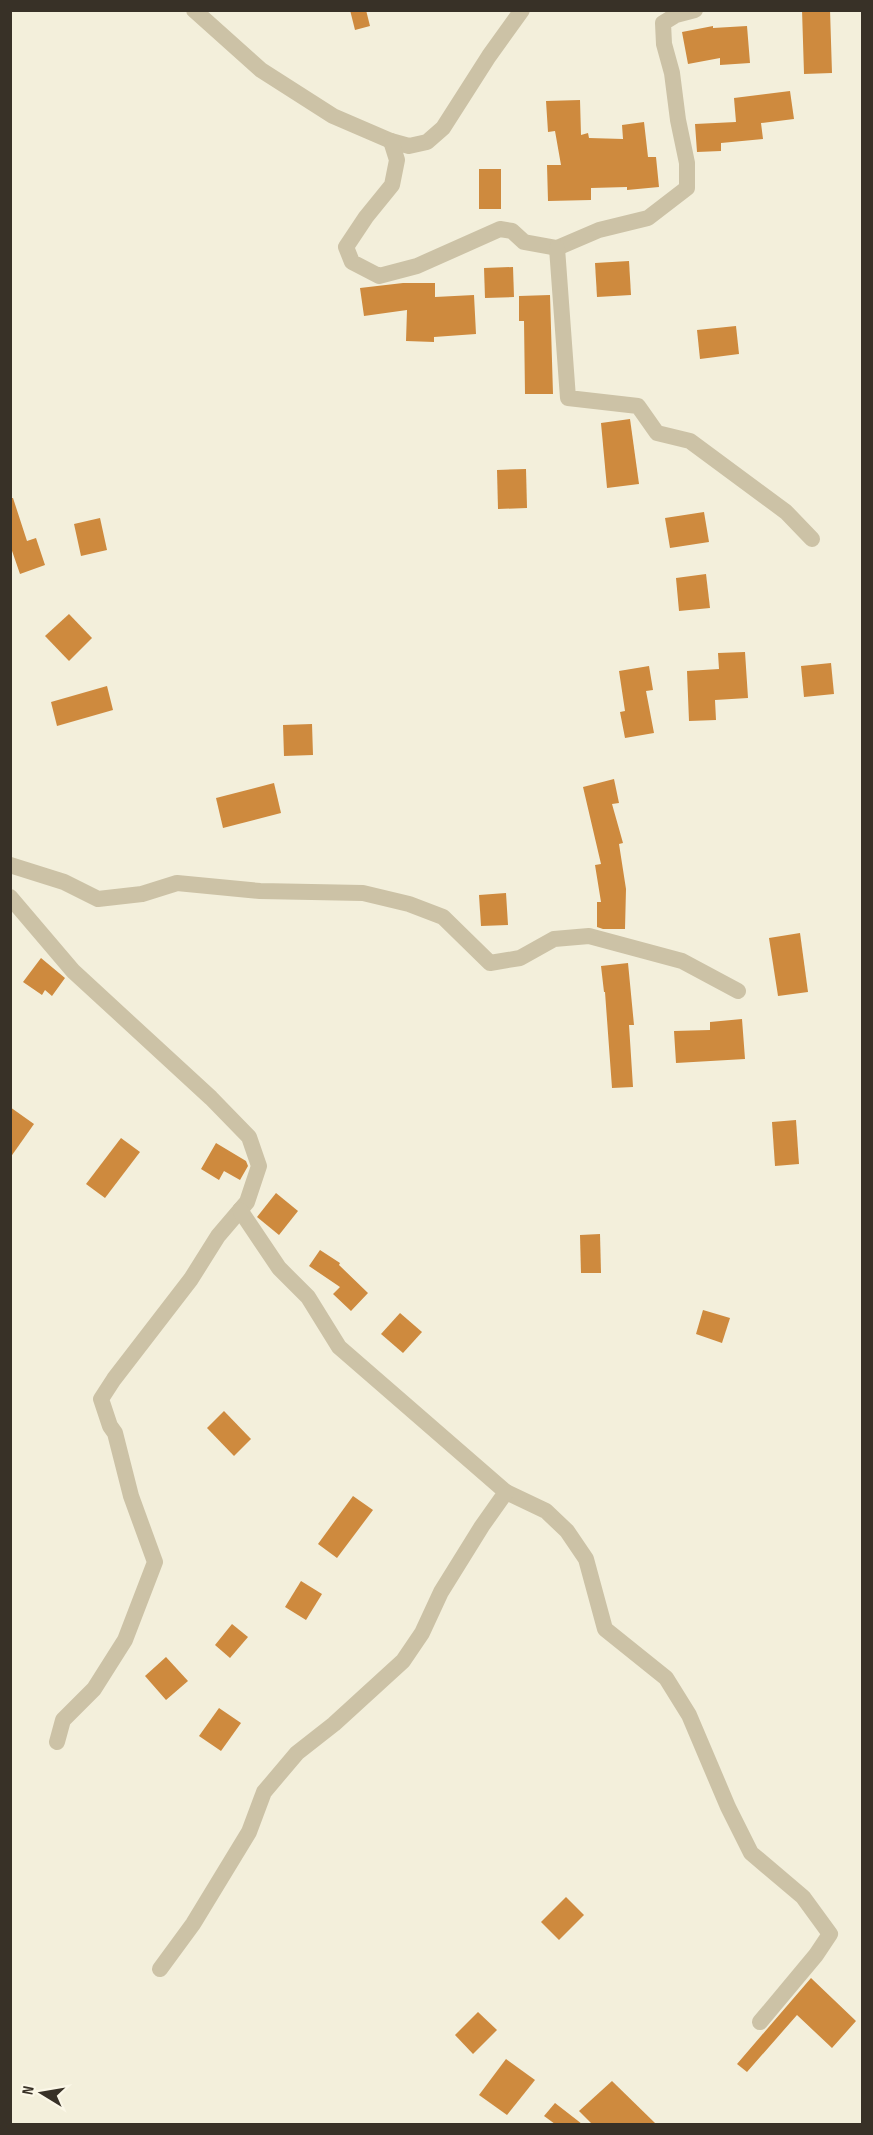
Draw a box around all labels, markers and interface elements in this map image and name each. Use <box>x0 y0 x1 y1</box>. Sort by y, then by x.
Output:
north arrow <box>12 2063 72 2123</box>
text: N <box>19 2084 39 2096</box>

